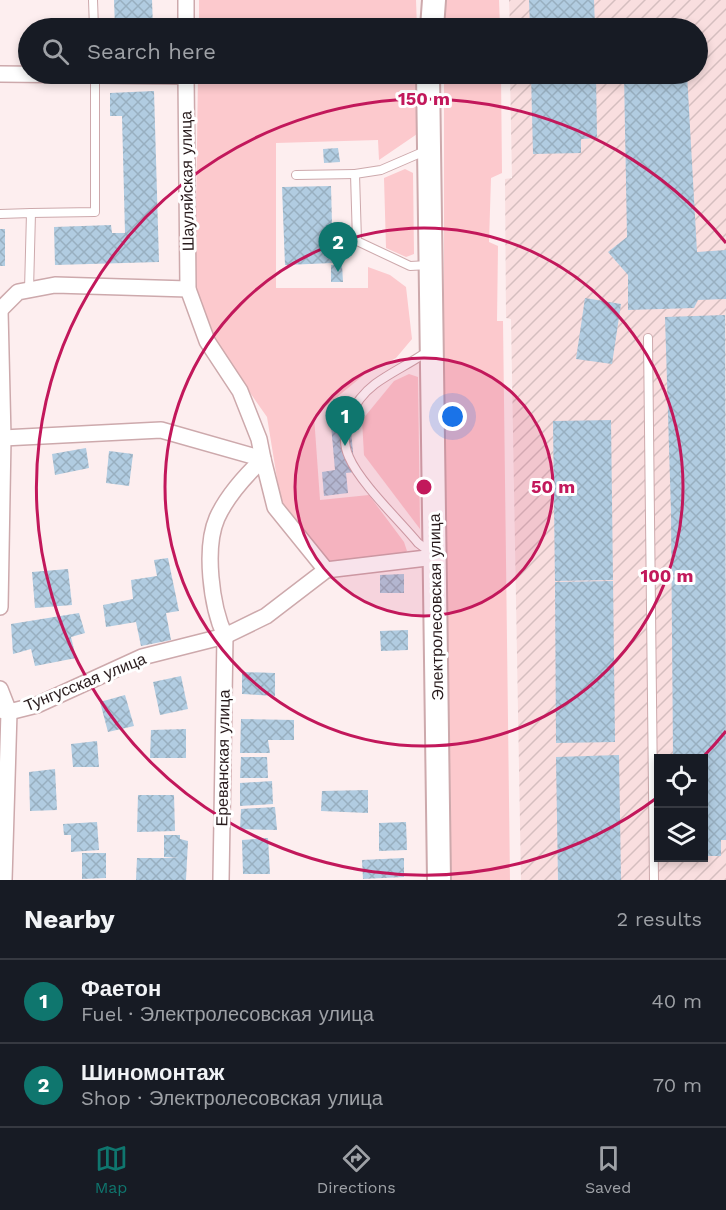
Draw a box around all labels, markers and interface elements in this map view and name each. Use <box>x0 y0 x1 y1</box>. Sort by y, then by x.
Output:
search box <box>18 18 708 84</box>
icon: search <box>39 35 72 68</box>
text: Search here <box>87 39 216 64</box>
text: 150 m <box>398 88 450 109</box>
street label: Шауляйская улица <box>176 111 198 251</box>
pin: 2 <box>318 222 358 272</box>
pin: 1 <box>326 396 364 446</box>
your location <box>438 402 467 431</box>
text: 50 m <box>531 476 575 497</box>
centre of rings <box>414 477 434 497</box>
street label: Электролесовская улица <box>425 513 447 701</box>
text: 100 m <box>640 565 694 586</box>
street label: Тунгусская улица <box>21 649 149 715</box>
street label: Ереванская улица <box>212 689 234 827</box>
map controls <box>654 754 708 862</box>
button: locate <box>654 754 708 808</box>
button: layers <box>654 808 708 862</box>
text: Nearby <box>24 904 115 934</box>
text: 2 results <box>617 907 702 931</box>
text: Фаетон <box>81 976 161 1001</box>
text: 1 <box>39 989 48 1013</box>
text: 40 m <box>651 989 702 1013</box>
text: Fuel · Электролесовская улица <box>81 1002 374 1026</box>
text: Шиномонтаж <box>81 1060 224 1085</box>
text: 2 <box>38 1073 49 1097</box>
text: 70 m <box>653 1073 702 1097</box>
text: Shop · Электролесовская улица <box>81 1086 383 1110</box>
tab: Map <box>95 1142 128 1197</box>
tab: Directions <box>317 1142 396 1197</box>
tab: Saved <box>585 1142 631 1197</box>

